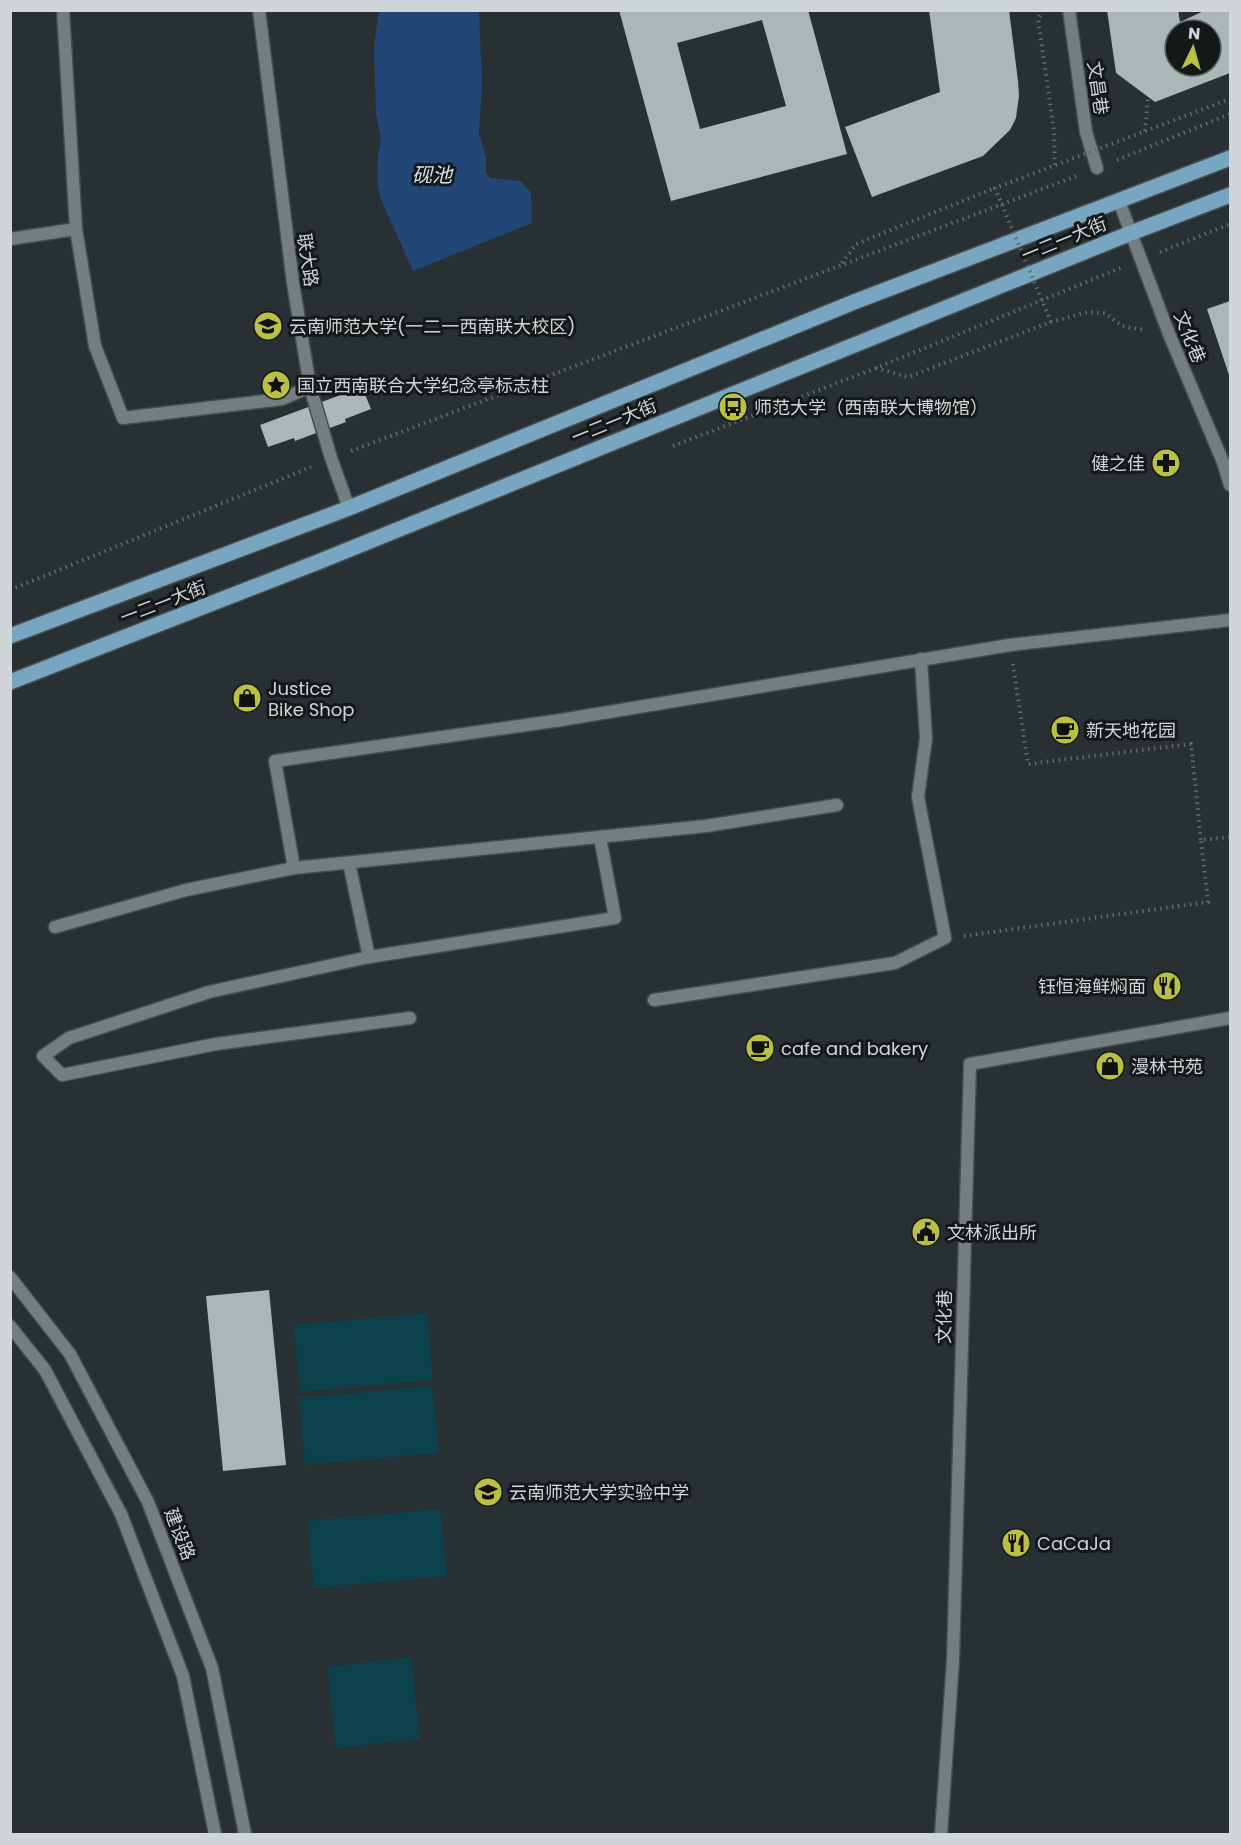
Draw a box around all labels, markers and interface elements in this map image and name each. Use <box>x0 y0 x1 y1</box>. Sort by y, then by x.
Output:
north arrow <box>1163 18 1223 78</box>
text: N <box>1187 22 1201 46</box>
street label: 文昌巷 <box>1082 60 1114 116</box>
water label: 砚池 <box>412 161 454 189</box>
street label: 一二一大街 <box>1018 211 1110 267</box>
street label: 联大路 <box>292 232 324 288</box>
street label: 文化巷 <box>1168 307 1212 367</box>
school or university icon: 云南师范大学(一二一西南联大校区) <box>252 310 284 342</box>
place label: 云南师范大学(一二一西南联大校区) <box>289 314 575 339</box>
place icon: 国立西南联合大学纪念亭标志柱 <box>260 369 292 401</box>
place label: 国立西南联合大学纪念亭标志柱 <box>297 373 549 398</box>
bus stop icon: 师范大学（西南联大博物馆） <box>717 391 749 423</box>
street label: 一二一大街 <box>568 393 660 449</box>
place label: 师范大学（西南联大博物馆） <box>754 395 988 420</box>
pharmacy icon: 健之佳 <box>1150 447 1182 479</box>
place label: 健之佳 <box>1091 451 1145 476</box>
street label: 一二一大街 <box>117 574 209 630</box>
place label: Justice Bike Shop <box>268 676 354 722</box>
shop icon: Justice Bike Shop <box>231 682 263 714</box>
cafe icon: 新天地花园 <box>1049 714 1081 746</box>
place label: 新天地花园 <box>1086 718 1176 743</box>
restaurant icon: 钰恒海鲜焖面 <box>1151 970 1183 1002</box>
place label: 钰恒海鲜焖面 <box>1038 974 1146 999</box>
cafe icon: cafe and bakery <box>744 1032 776 1064</box>
place label: cafe and bakery <box>781 1036 928 1061</box>
shop icon: 漫林书苑 <box>1094 1050 1126 1082</box>
place label: 漫林书苑 <box>1131 1054 1203 1079</box>
public building icon: 文林派出所 <box>910 1216 942 1248</box>
place label: 文林派出所 <box>947 1220 1037 1245</box>
street label: 文化巷 <box>931 1290 957 1344</box>
school or university icon: 云南师范大学实验中学 <box>472 1476 504 1508</box>
place label: 云南师范大学实验中学 <box>509 1480 689 1505</box>
street label: 建设路 <box>159 1504 201 1564</box>
restaurant icon: CaCaJa <box>1000 1527 1032 1559</box>
place label: CaCaJa <box>1037 1531 1111 1556</box>

